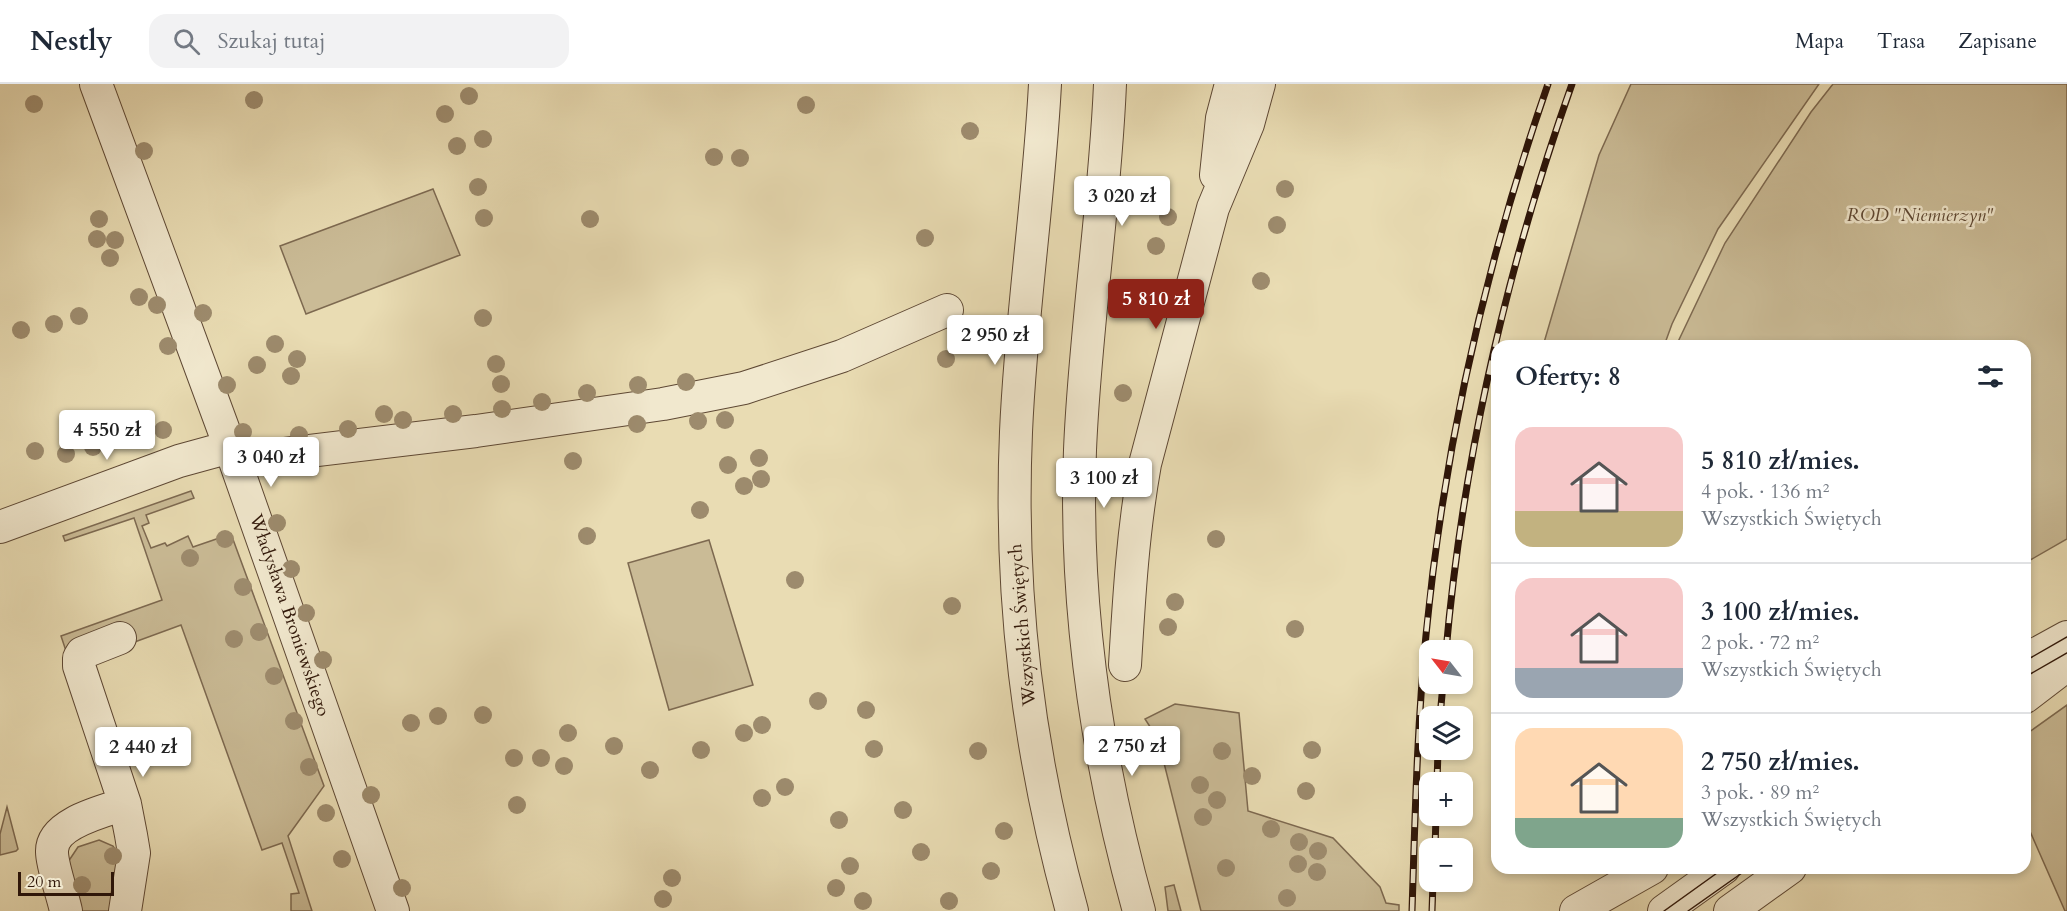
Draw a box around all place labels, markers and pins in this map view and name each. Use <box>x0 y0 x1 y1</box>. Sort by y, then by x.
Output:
pin: 3 020 zł <box>1060 176 1184 227</box>
pin: 5 810 zł <box>1094 279 1218 330</box>
pin: 2 950 zł <box>933 315 1057 366</box>
pin: 4 550 zł <box>45 410 169 461</box>
pin: 3 040 zł <box>209 437 333 488</box>
pin: 3 100 zł <box>1042 458 1166 509</box>
pin: 2 750 zł <box>1070 726 1194 777</box>
pin: 2 440 zł <box>81 727 205 778</box>

